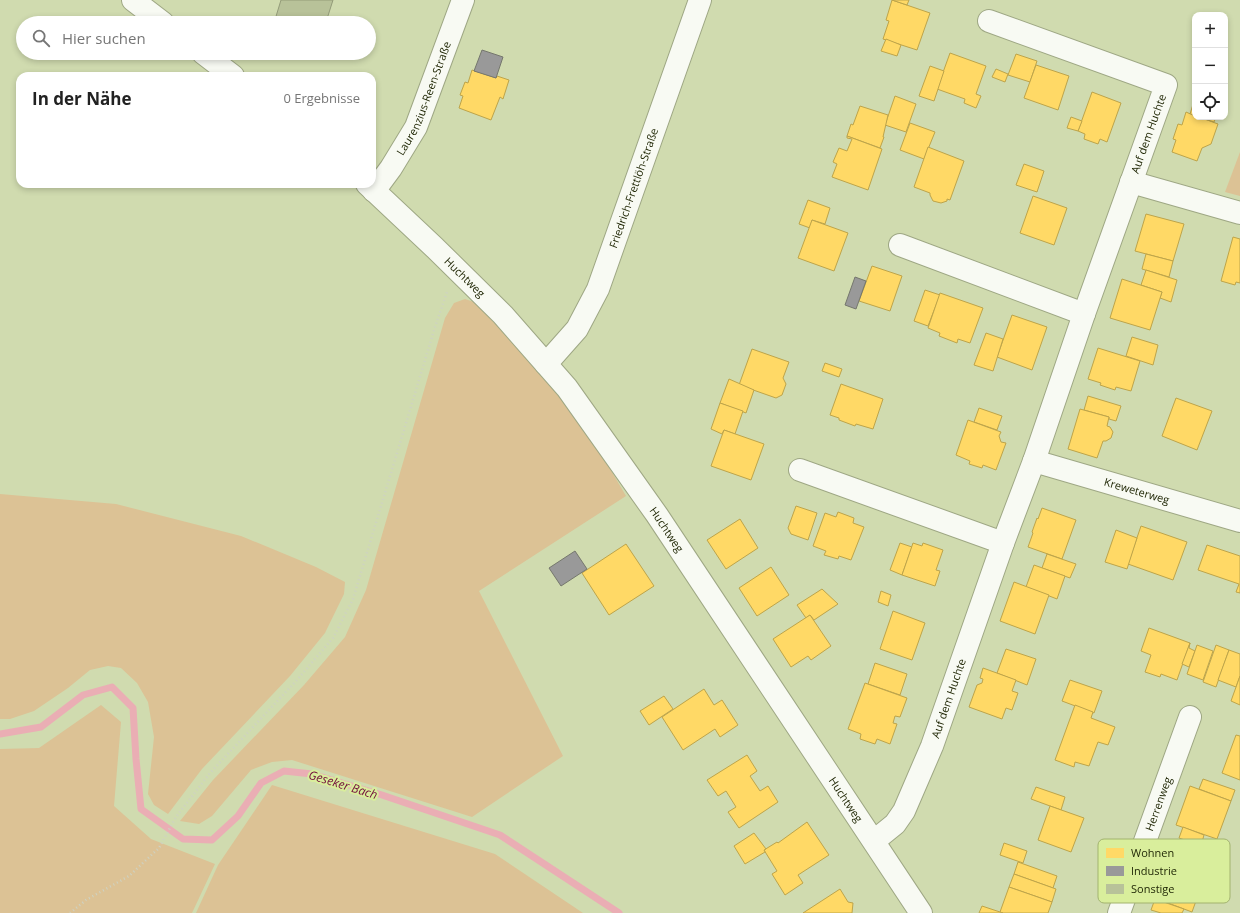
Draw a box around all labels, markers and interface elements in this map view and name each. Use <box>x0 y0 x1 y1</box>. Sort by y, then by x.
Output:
map controls <box>1192 12 1228 120</box>
button: + <box>1192 12 1228 48</box>
search box <box>16 16 376 60</box>
icon: search <box>30 27 52 49</box>
text: Hier suchen <box>62 28 146 48</box>
street label: Laurenzius-Reen-Straße <box>393 39 454 158</box>
button: − <box>1192 48 1228 84</box>
button: locate <box>1192 84 1228 120</box>
text: In der Nähe <box>32 87 131 110</box>
text: 0 Ergebnisse <box>283 89 360 107</box>
street label: Auf dem Huchte <box>1127 92 1169 175</box>
street label: Friedrich-Frettlöh-Straße <box>605 126 661 250</box>
street label: Huchtweg <box>441 253 489 300</box>
street label: Kreweterweg <box>1102 474 1171 507</box>
street label: Huchtweg <box>646 504 688 555</box>
street label: Auf dem Huchte <box>927 656 969 740</box>
water label: Geseker Bach <box>307 766 380 803</box>
street label: Huchtweg <box>826 774 867 825</box>
street label: Herrenweg <box>1141 774 1175 833</box>
legend <box>1098 839 1230 903</box>
text: Wohnen <box>1131 845 1174 860</box>
text: Industrie <box>1131 863 1177 878</box>
text: Sonstige <box>1131 881 1174 896</box>

